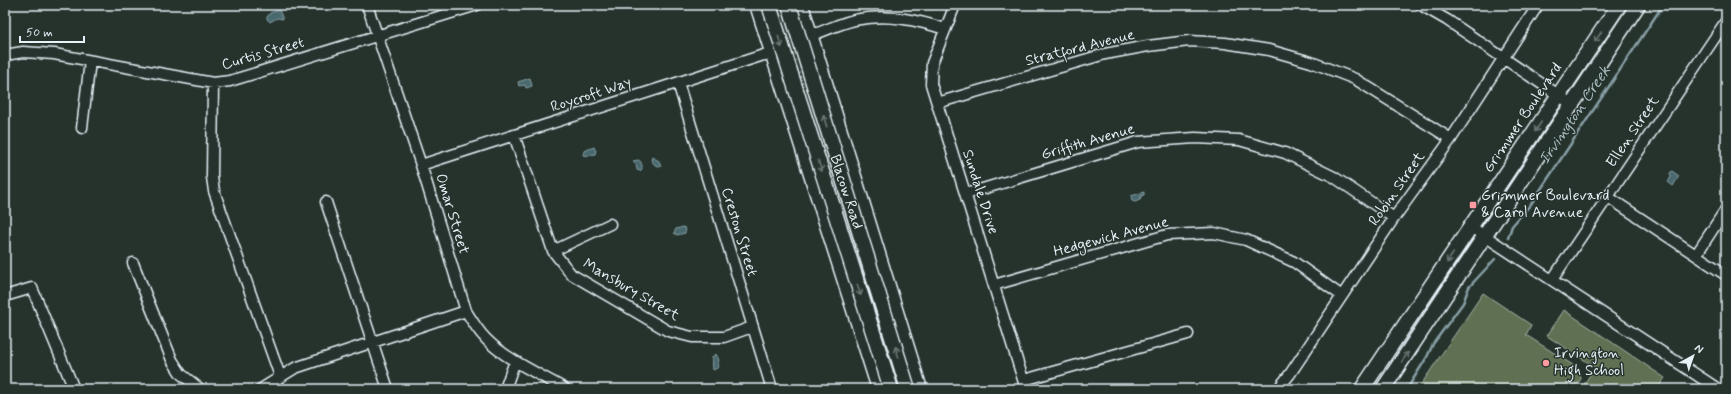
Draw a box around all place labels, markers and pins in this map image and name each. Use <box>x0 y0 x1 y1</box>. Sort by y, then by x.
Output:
place label: Grimmer Boulevard & Carol Avenue <box>1481 186 1609 223</box>
marker: Grimmer Boulevard & Carol Avenue <box>1468 200 1478 210</box>
place label: Irvington High School <box>1554 344 1624 382</box>
marker: Irvington High School <box>1541 358 1551 368</box>

